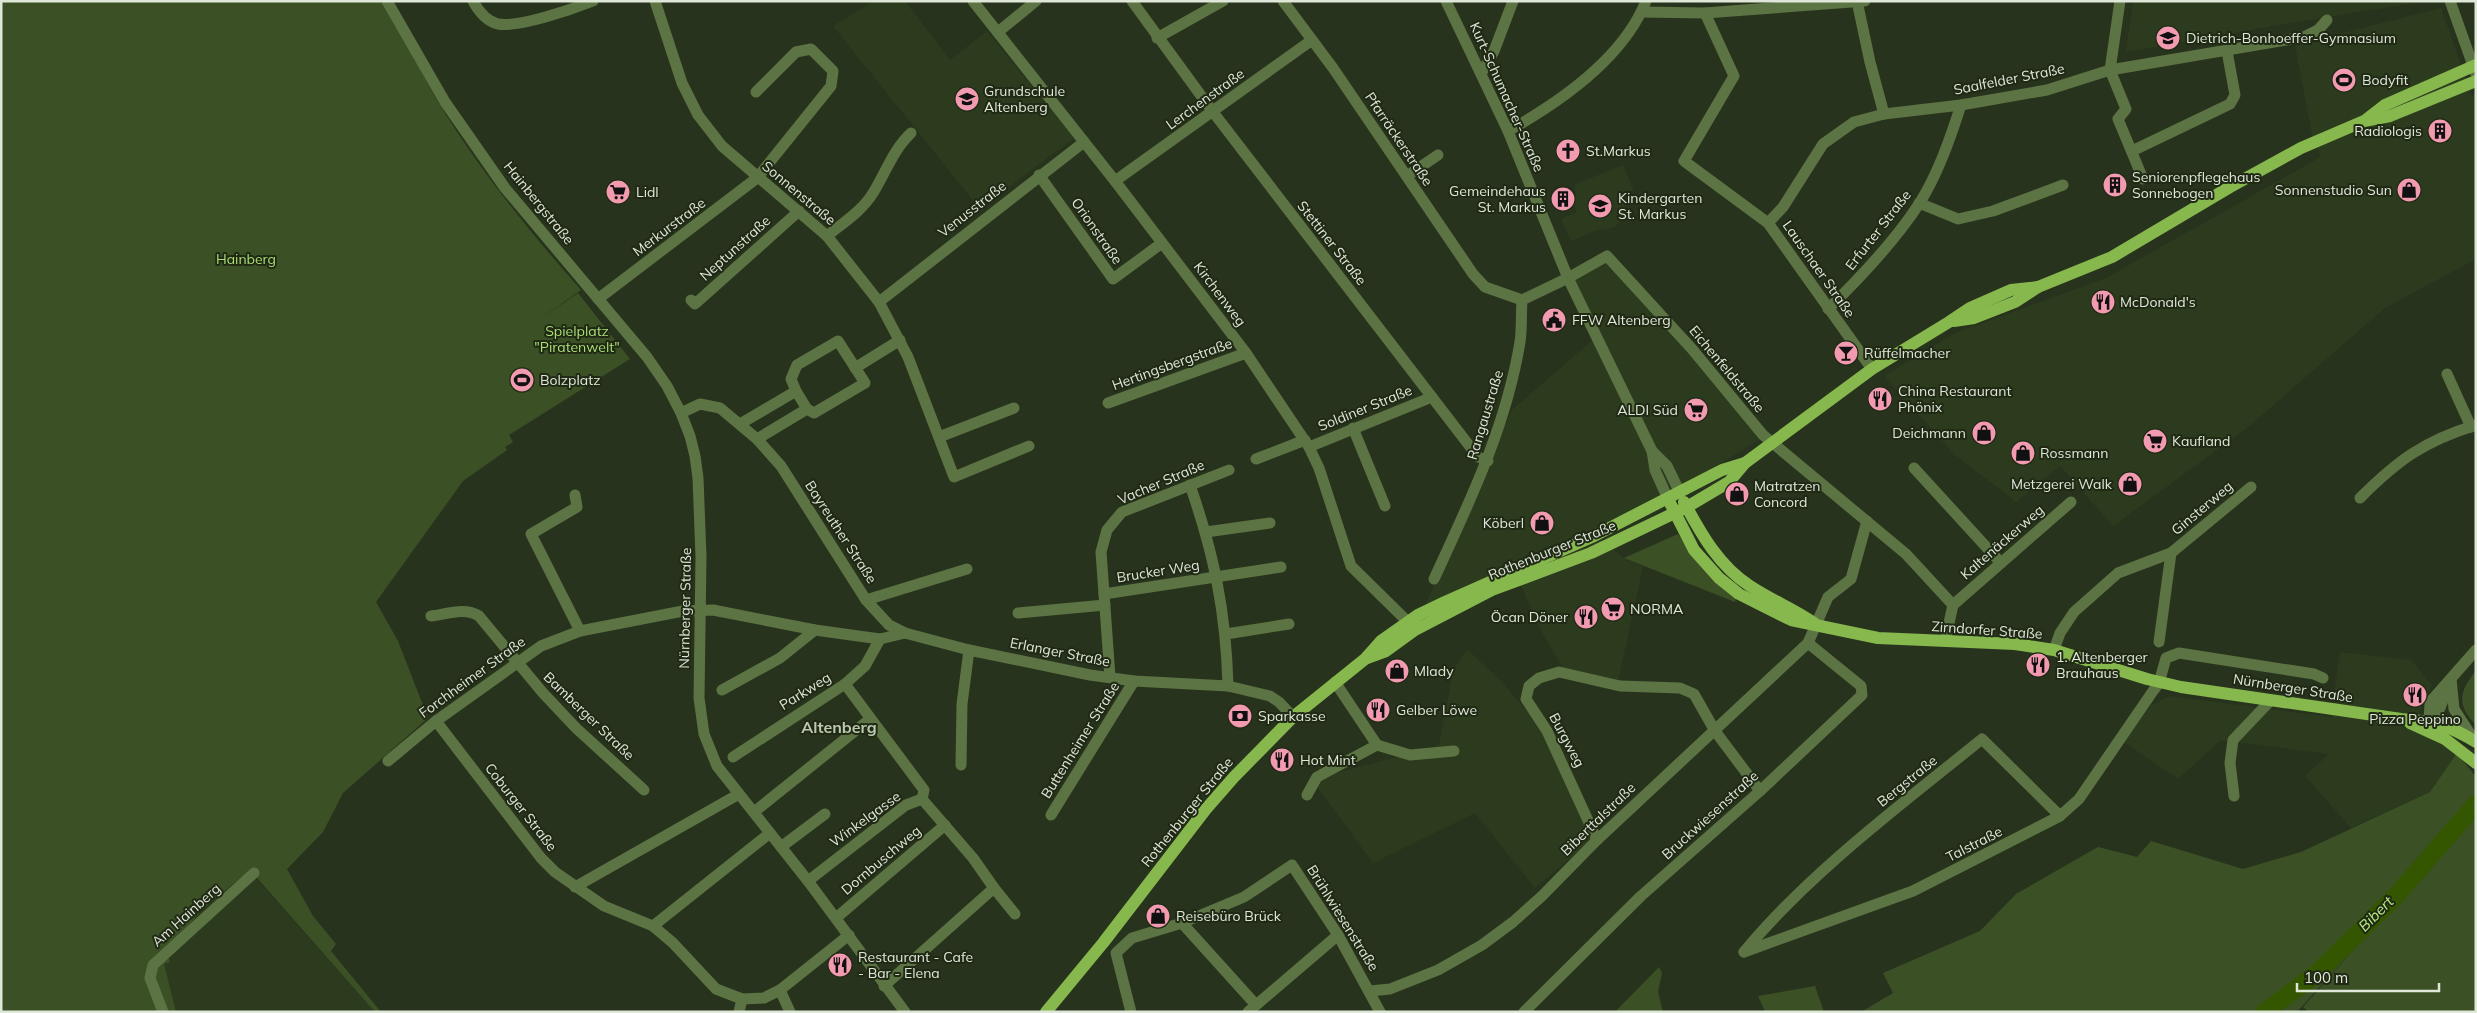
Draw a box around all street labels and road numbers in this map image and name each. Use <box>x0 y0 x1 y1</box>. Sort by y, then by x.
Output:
street label: Kurt-Schumacher-Straße <box>1466 19 1548 175</box>
street label: Saalfelder Straße <box>1952 59 2066 99</box>
street label: Lerchenstraße <box>1162 64 1248 134</box>
street label: Pfarräckerstraße <box>1361 89 1437 189</box>
street label: Sonnenstraße <box>759 157 839 229</box>
street label: Hainbergstraße <box>500 158 578 248</box>
street label: Venusstraße <box>934 177 1010 241</box>
street label: Erfurter Straße <box>1841 186 1915 274</box>
street label: Merkurstraße <box>629 194 709 260</box>
street label: Orionstraße <box>1068 194 1126 268</box>
street label: Stettiner Straße <box>1293 197 1371 289</box>
street label: Neptunstraße <box>696 211 774 285</box>
street label: Lauschaer Straße <box>1779 217 1859 321</box>
street label: Kirchenweg <box>1190 258 1250 330</box>
street label: Eichenfeldstraße <box>1685 322 1769 416</box>
street label: Hertingsbergstraße <box>1109 334 1235 394</box>
street label: Rangaustraße <box>1463 368 1507 462</box>
street label: Soldiner Straße <box>1315 381 1415 435</box>
street label: Vacher Straße <box>1115 456 1207 508</box>
street label: Bayreuther Straße <box>801 477 881 587</box>
street label: Ginsterweg <box>2168 477 2236 539</box>
street label: Kaltenäckerweg <box>1957 501 2047 583</box>
street label: Rothenburger Straße <box>1486 516 1618 584</box>
street label: Nürnberger Straße <box>675 547 695 669</box>
street label: Brucker Weg <box>1115 556 1201 586</box>
street label: Zirndorfer Straße <box>1931 617 2043 643</box>
street label: Forchheimer Straße <box>415 632 529 722</box>
street label: Erlanger Straße <box>1008 633 1112 671</box>
street label: Bamberger Straße <box>540 668 638 764</box>
street label: Parkweg <box>776 668 834 714</box>
street label: Nürnberger Straße <box>2232 670 2354 706</box>
street label: Buttenheimer Straße <box>1037 678 1123 802</box>
street label: Burgweg <box>1545 710 1589 770</box>
street label: Bergstraße <box>1873 751 1941 811</box>
street label: Rothenburger Straße <box>1137 753 1237 871</box>
street label: Coburger Straße <box>481 759 561 855</box>
street label: Bruckwiesenstraße <box>1658 767 1762 863</box>
street label: Biberttalstraße <box>1557 779 1639 859</box>
street label: Winkelgasse <box>826 787 904 851</box>
street label: Dornbuschweg <box>838 821 924 899</box>
street label: Talstraße <box>1943 822 2005 866</box>
street label: Brühlwiesenstraße <box>1303 862 1383 974</box>
street label: Am Hainberg <box>148 879 224 951</box>

